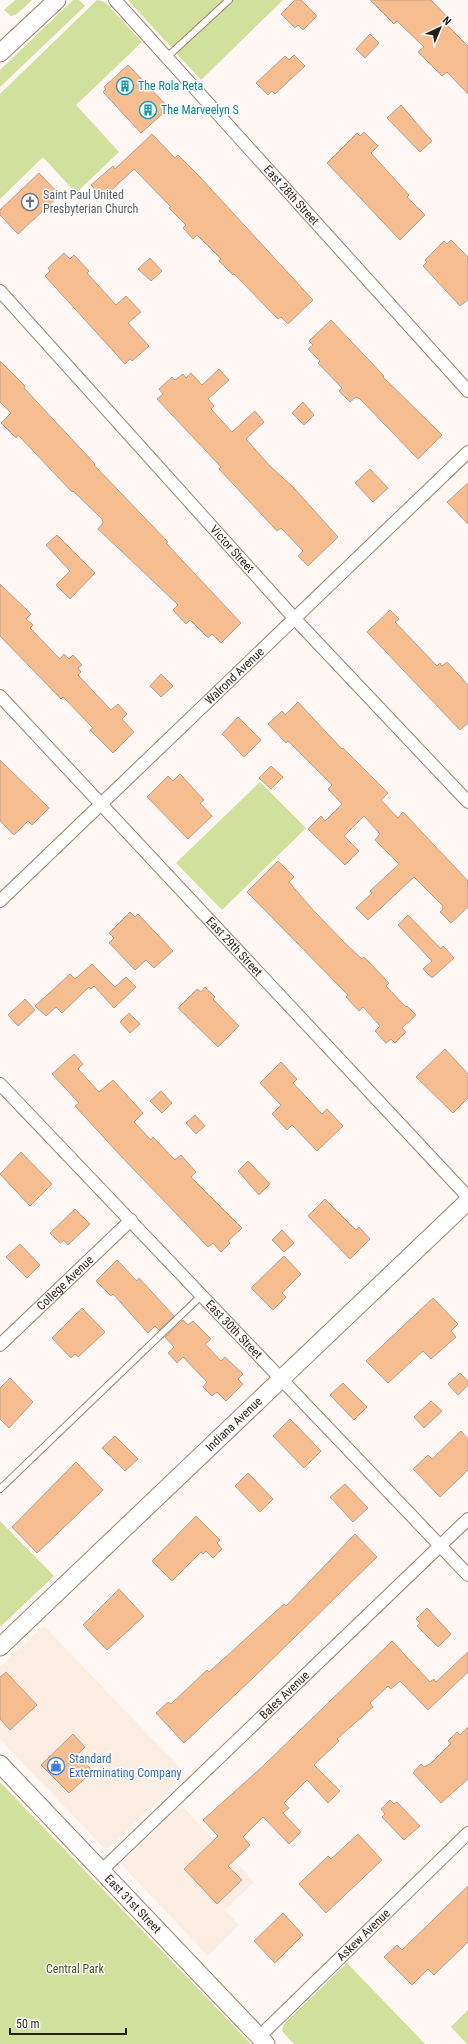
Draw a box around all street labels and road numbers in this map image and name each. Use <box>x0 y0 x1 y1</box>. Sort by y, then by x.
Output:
street label: East 28th Street <box>261 162 322 228</box>
street label: Victor Street <box>207 522 257 576</box>
street label: Walrond Avenue <box>202 644 267 707</box>
street label: East 29th Street <box>203 914 265 979</box>
street label: College Avenue <box>34 1252 97 1313</box>
street label: East 30th Street <box>203 1297 265 1362</box>
street label: Indiana Avenue <box>203 1394 265 1454</box>
street label: Bales Avenue <box>257 1668 312 1722</box>
street label: East 31st Street <box>102 1872 164 1936</box>
street label: Askew Avenue <box>334 1906 393 1964</box>

